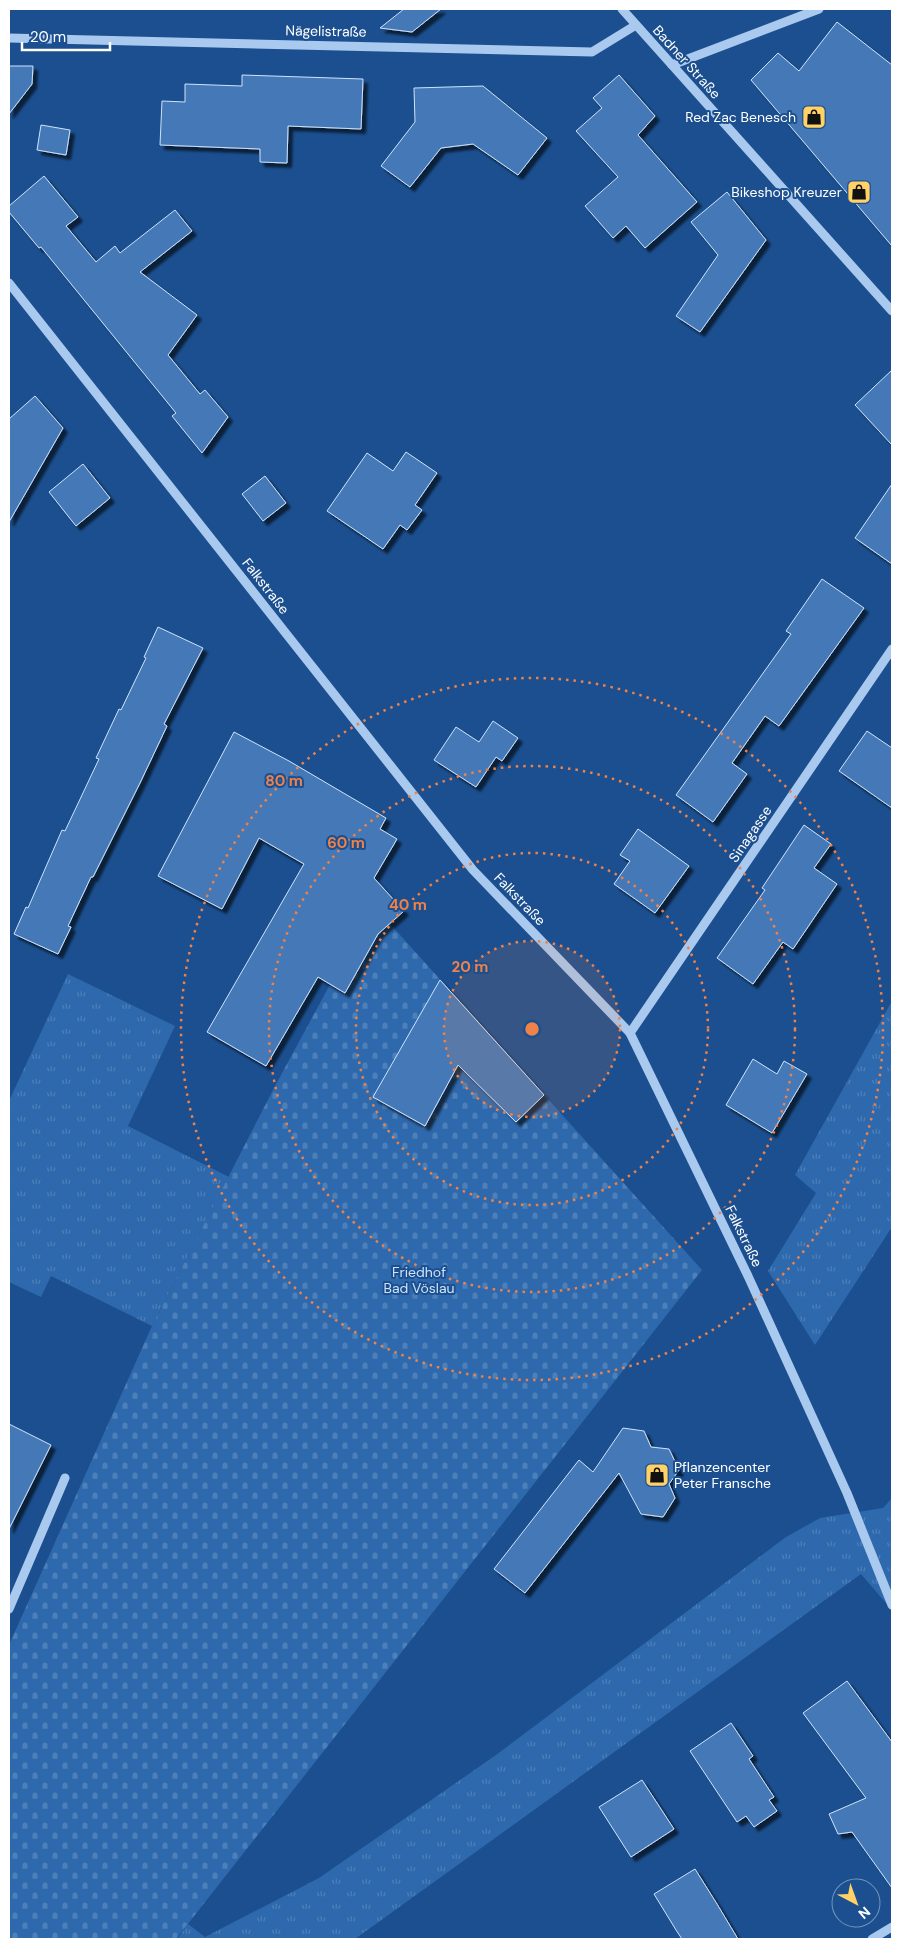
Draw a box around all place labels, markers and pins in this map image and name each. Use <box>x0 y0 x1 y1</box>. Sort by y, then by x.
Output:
shop icon: Red Zac Benesch <box>801 104 827 130</box>
place label: Red Zac Benesch <box>685 108 796 126</box>
shop icon: Bikeshop Kreuzer <box>846 179 872 205</box>
place label: Bikeshop Kreuzer <box>731 183 842 201</box>
centre of rings <box>523 1020 541 1038</box>
place label: Pflanzencenter Peter Fransche <box>674 1458 771 1492</box>
shop icon: Pflanzencenter Peter Fransche <box>644 1462 670 1488</box>

